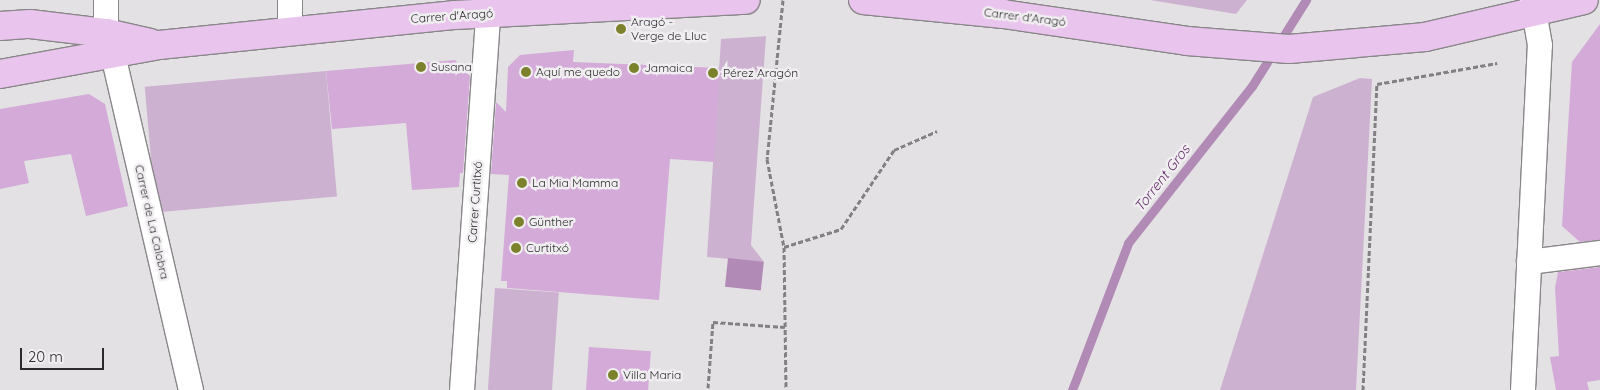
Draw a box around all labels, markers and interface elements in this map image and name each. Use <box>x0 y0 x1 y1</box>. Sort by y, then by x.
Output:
street label: Carrer d'Aragó <box>983 5 1067 29</box>
street label: Carrer d'Aragó <box>410 6 494 26</box>
place label: Aragó - Verge de Lluc <box>631 15 707 43</box>
marker: Aragó - Verge de Lluc <box>615 23 627 35</box>
place label: Susana <box>431 60 472 74</box>
marker: Susana <box>415 61 427 73</box>
place label: Jamaica <box>644 61 692 75</box>
marker: Jamaica <box>628 62 640 74</box>
place label: Aquí me quedo <box>536 65 620 79</box>
marker: Aquí me quedo <box>520 66 532 78</box>
place label: Pérez Aragón <box>723 66 798 80</box>
marker: Pérez Aragón <box>707 67 719 79</box>
water label: Torrent Gros <box>1131 141 1193 215</box>
street label: Carrer Curtitxó <box>465 161 485 243</box>
street label: Carrer de La Calobra <box>132 163 172 281</box>
place label: La Mia Mamma <box>532 176 618 190</box>
marker: La Mia Mamma <box>516 177 528 189</box>
place label: Günther <box>529 215 573 229</box>
marker: Günther <box>513 216 525 228</box>
place label: Curtitxó <box>526 241 569 255</box>
marker: Curtitxó <box>510 242 522 254</box>
scale bar <box>22 338 106 370</box>
text: 20 m <box>28 347 63 366</box>
place label: Villa Maria <box>623 368 681 382</box>
marker: Villa Maria <box>607 369 619 381</box>

